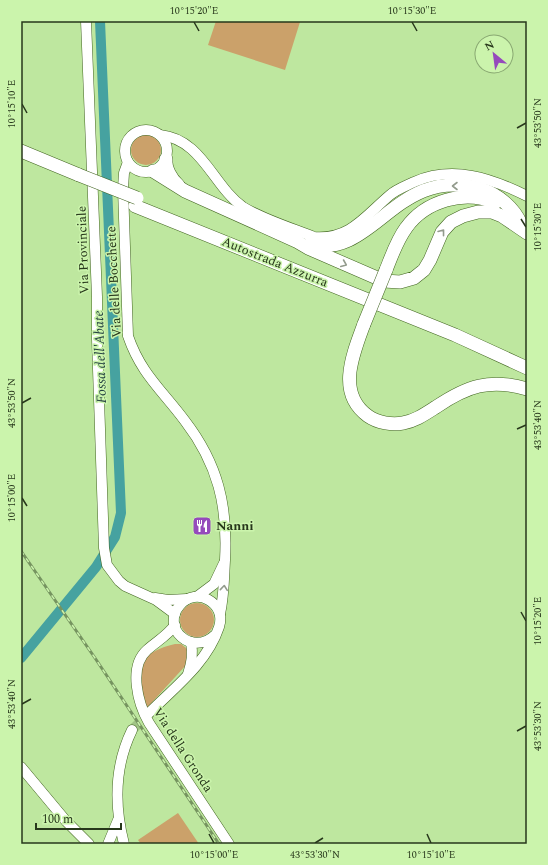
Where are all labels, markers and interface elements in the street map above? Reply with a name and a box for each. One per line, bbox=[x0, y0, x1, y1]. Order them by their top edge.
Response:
text: 10°15'20"E bbox=[170, 3, 218, 19]
text: 10°15'30"E bbox=[388, 3, 436, 19]
north arrow bbox=[474, 34, 514, 74]
text: N bbox=[481, 36, 497, 55]
text: 10°15'10"E bbox=[4, 80, 20, 128]
text: 43°53'50"N bbox=[530, 98, 546, 148]
one-way arrow bbox=[452, 182, 458, 190]
text: 10°15'30"E bbox=[530, 203, 546, 251]
street label: Via Provinciale bbox=[71, 206, 95, 294]
street label: Via delle Bocchette bbox=[101, 226, 127, 338]
one-way arrow bbox=[438, 230, 445, 237]
street label: Autostrada Azzurra bbox=[219, 232, 332, 293]
one-way arrow bbox=[339, 259, 347, 267]
water label: Fossa dell'Abate bbox=[88, 310, 112, 404]
text: 43°53'50"N bbox=[4, 378, 20, 428]
text: 43°53'40"N bbox=[530, 400, 546, 450]
text: 10°15'00"E bbox=[4, 474, 20, 522]
restaurant icon: Nanni bbox=[191, 515, 213, 537]
place label: Nanni bbox=[216, 516, 254, 536]
one-way arrow bbox=[220, 585, 229, 591]
text: 10°15'20"E bbox=[530, 597, 546, 645]
text: 43°53'40"N bbox=[4, 679, 20, 729]
text: 43°53'30"N bbox=[530, 701, 546, 751]
street label: Via della Gronda bbox=[148, 704, 218, 797]
scale bar bbox=[36, 805, 121, 831]
text: 100 m bbox=[42, 810, 73, 829]
text: 10°15'00"E bbox=[190, 847, 238, 863]
text: 43°53'30"N bbox=[290, 847, 340, 863]
text: 10°15'10"E bbox=[407, 847, 455, 863]

